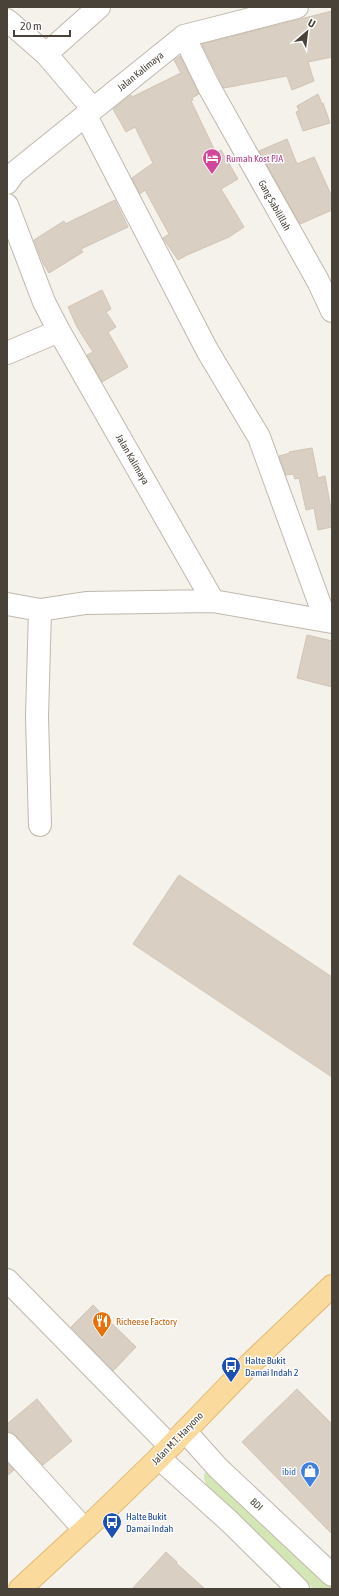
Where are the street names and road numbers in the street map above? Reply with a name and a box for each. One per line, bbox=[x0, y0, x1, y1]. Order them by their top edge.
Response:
street label: Jalan Kalimaya bbox=[115, 49, 166, 93]
street label: Gang Sabilillah bbox=[256, 178, 293, 233]
street label: Jalan Kalimaya bbox=[114, 432, 152, 487]
street label: Jalan M.T. Haryono bbox=[150, 1410, 205, 1467]
street label: BDI bbox=[248, 1496, 265, 1513]

